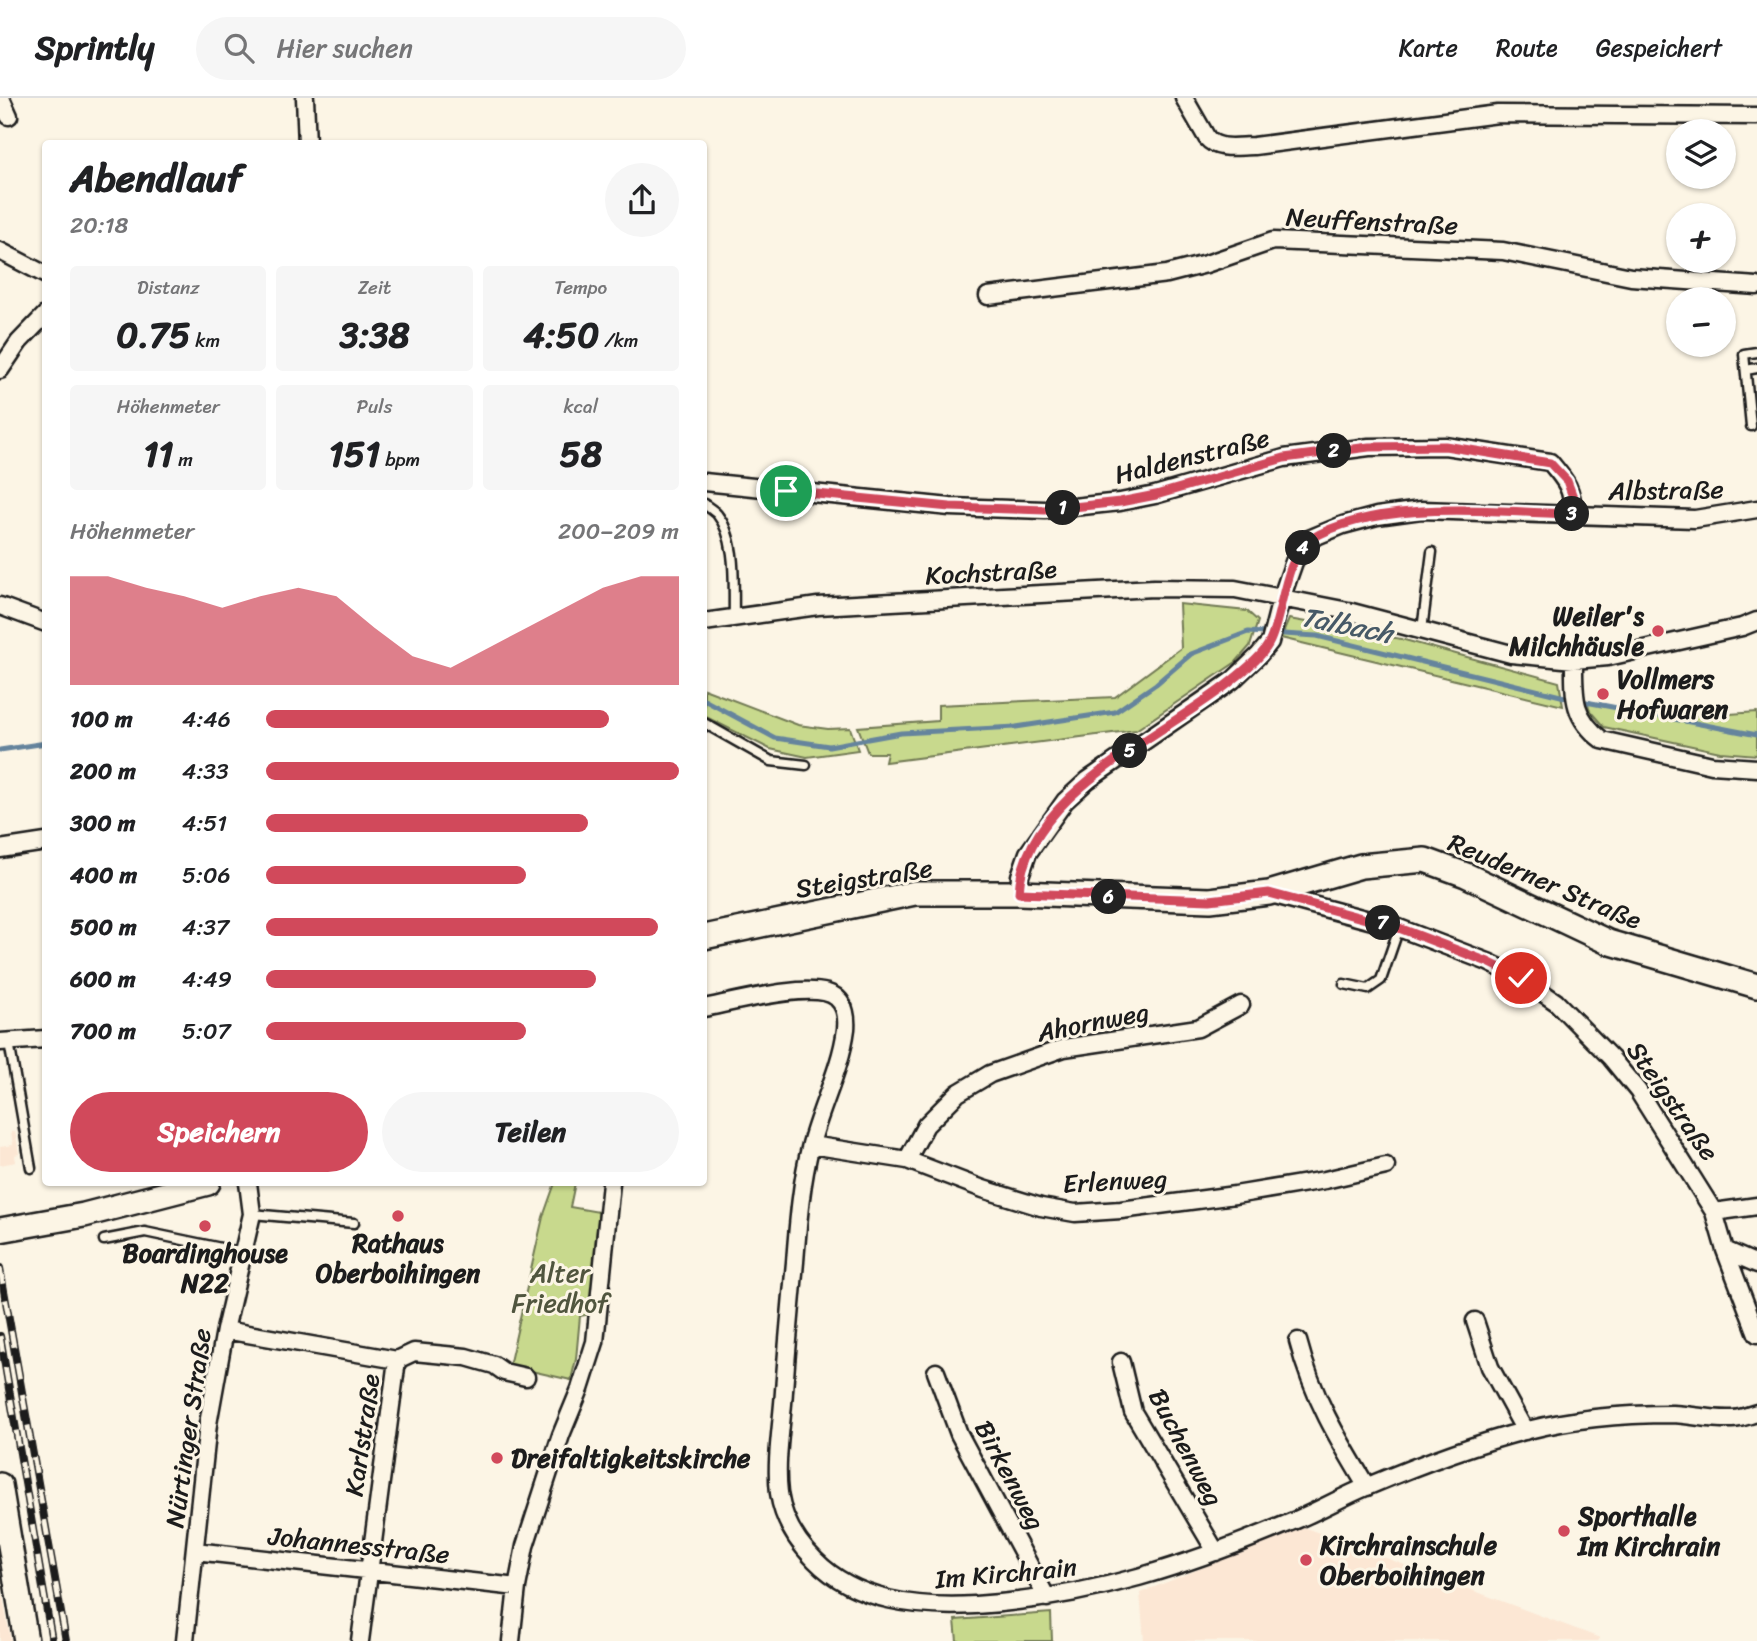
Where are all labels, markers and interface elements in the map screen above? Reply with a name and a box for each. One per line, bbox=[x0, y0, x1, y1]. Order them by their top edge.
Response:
search box bbox=[196, 17, 686, 80]
text: Sprintly bbox=[35, 19, 154, 77]
text: Hier suchen bbox=[276, 25, 413, 71]
text: Karte bbox=[1399, 27, 1458, 69]
text: Route bbox=[1496, 27, 1558, 69]
text: Gespeichert bbox=[1596, 27, 1722, 69]
icon: search bbox=[220, 29, 258, 67]
map controls bbox=[1666, 119, 1736, 357]
button: layers bbox=[1666, 119, 1736, 189]
text: Abendlauf bbox=[70, 145, 243, 212]
button: share bbox=[605, 163, 679, 237]
street label: Neuffenstraße bbox=[1285, 194, 1459, 248]
button: + bbox=[1666, 203, 1736, 273]
text: 20:18 bbox=[70, 205, 129, 246]
text: Distanz bbox=[137, 271, 199, 304]
text: Zeit bbox=[358, 271, 391, 304]
text: Tempo bbox=[554, 271, 607, 304]
button: − bbox=[1666, 287, 1736, 357]
text: 0.75 bbox=[116, 304, 190, 366]
text: 3:38 bbox=[339, 304, 410, 366]
text: 4:50 bbox=[523, 304, 599, 366]
text: km bbox=[190, 324, 220, 357]
text: /km bbox=[599, 324, 638, 357]
text: Höhenmeter bbox=[117, 390, 220, 423]
text: Puls bbox=[357, 390, 392, 423]
text: kcal bbox=[564, 390, 598, 423]
street label: Haldenstraße bbox=[1110, 415, 1274, 497]
text: 11 bbox=[143, 423, 173, 485]
text: 151 bbox=[329, 423, 380, 485]
text: 58 bbox=[560, 423, 602, 485]
pin: 2 bbox=[1316, 434, 1352, 468]
text: 2 bbox=[1328, 434, 1339, 467]
text: m bbox=[173, 443, 193, 476]
text: bpm bbox=[380, 443, 420, 476]
pin bbox=[756, 461, 816, 521]
street label: Albstraße bbox=[1607, 466, 1724, 514]
icon: arrive bbox=[767, 472, 805, 510]
pin: 1 bbox=[1046, 490, 1080, 526]
text: 1 bbox=[1058, 491, 1067, 524]
pin: 3 bbox=[1554, 496, 1590, 532]
text: 3 bbox=[1566, 497, 1577, 530]
text: Höhenmeter bbox=[70, 511, 194, 552]
text: 200–209 m bbox=[558, 511, 679, 552]
pin: 4 bbox=[1286, 531, 1320, 566]
text: 4 bbox=[1297, 531, 1308, 564]
street label: Kochstraße bbox=[924, 546, 1058, 598]
water label: Talbach bbox=[1297, 592, 1399, 658]
place label: Weiler's Milchhäusle bbox=[1508, 593, 1645, 669]
marker: Weiler's Milchhäusle bbox=[1650, 623, 1666, 639]
place label: Vollmers Hofwaren bbox=[1617, 656, 1728, 732]
marker: Vollmers Hofwaren bbox=[1595, 686, 1611, 702]
text: 100 m bbox=[70, 699, 133, 740]
text: 4:46 bbox=[182, 699, 231, 740]
pin: 5 bbox=[1112, 734, 1148, 768]
text: 5 bbox=[1124, 734, 1135, 767]
text: 200 m bbox=[70, 751, 136, 792]
text: 4:33 bbox=[182, 751, 229, 792]
text: 300 m bbox=[70, 803, 135, 844]
text: 4:51 bbox=[182, 803, 227, 844]
street label: Reuderner Straße bbox=[1441, 819, 1650, 943]
street label: Steigstraße bbox=[792, 844, 936, 912]
text: 400 m bbox=[70, 855, 137, 896]
text: 5:06 bbox=[182, 855, 231, 896]
pin: 6 bbox=[1092, 880, 1126, 914]
text: 6 bbox=[1103, 880, 1114, 913]
pin: 7 bbox=[1366, 906, 1400, 940]
text: 7 bbox=[1377, 906, 1388, 939]
text: 500 m bbox=[70, 907, 137, 948]
text: 4:37 bbox=[182, 907, 229, 948]
pin bbox=[1491, 948, 1551, 1008]
text: 600 m bbox=[70, 959, 136, 1000]
text: 4:49 bbox=[182, 959, 232, 1000]
icon: check bbox=[1502, 959, 1540, 997]
street label: Ahornweg bbox=[1032, 989, 1153, 1056]
text: 700 m bbox=[70, 1011, 136, 1052]
text: 5:07 bbox=[182, 1011, 231, 1052]
street label: Steigstraße bbox=[1614, 1031, 1732, 1171]
button: Speichern bbox=[70, 1092, 368, 1172]
button: Teilen bbox=[382, 1092, 679, 1172]
street label: Erlenweg bbox=[1062, 1155, 1168, 1207]
marker: Rathaus Oberboihingen bbox=[390, 1208, 406, 1224]
marker: Boardinghouse N22 bbox=[197, 1218, 213, 1234]
place label: Rathaus Oberboihingen bbox=[316, 1220, 480, 1296]
place label: Boardinghouse N22 bbox=[122, 1230, 288, 1306]
park label: Alter Friedhof bbox=[511, 1250, 612, 1326]
street label: Nürtinger Straße bbox=[151, 1325, 225, 1531]
street label: Karlstraße bbox=[331, 1370, 393, 1499]
street label: Buchenweg bbox=[1136, 1380, 1236, 1514]
street label: Birkenweg bbox=[962, 1412, 1058, 1538]
place label: Dreifaltigkeitskirche bbox=[511, 1435, 751, 1481]
marker: Dreifaltigkeitskirche bbox=[489, 1450, 505, 1466]
place label: Sporthalle Im Kirchrain bbox=[1576, 1493, 1721, 1569]
street label: Johannesstraße bbox=[265, 1513, 452, 1577]
place label: Kirchrainschule Oberboihingen bbox=[1319, 1522, 1498, 1598]
marker: Sporthalle Im Kirchrain bbox=[1556, 1523, 1572, 1539]
street label: Im Kirchrain bbox=[932, 1544, 1079, 1602]
marker: Kirchrainschule Oberboihingen bbox=[1298, 1552, 1314, 1568]

